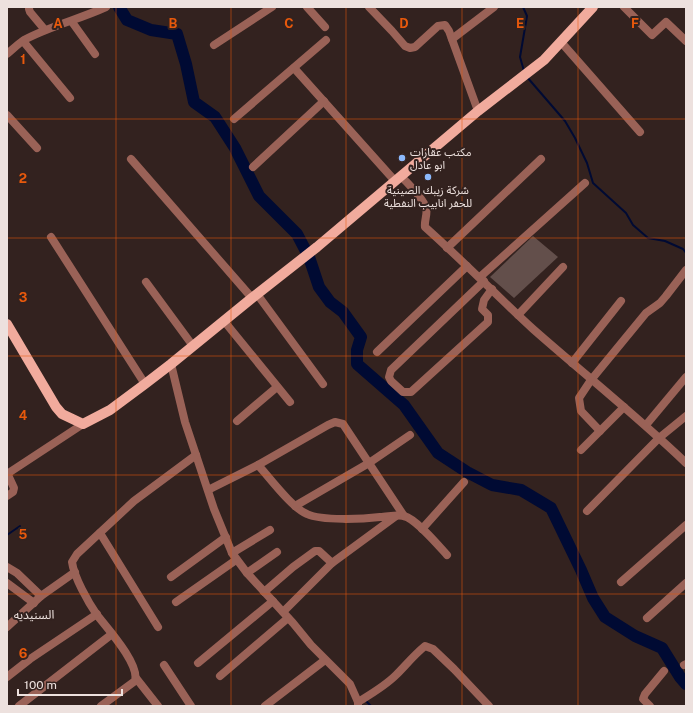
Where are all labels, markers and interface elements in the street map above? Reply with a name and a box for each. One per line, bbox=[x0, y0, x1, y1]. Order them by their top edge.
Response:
text: A bbox=[53, 16, 63, 31]
text: B bbox=[169, 16, 178, 31]
text: C bbox=[284, 16, 294, 31]
text: D bbox=[399, 16, 409, 31]
text: E bbox=[516, 16, 524, 31]
text: F bbox=[631, 16, 639, 31]
text: 1 bbox=[20, 52, 26, 67]
place label: مكتب عقارات ابو عادل bbox=[410, 146, 472, 172]
marker: مكتب عقارات ابو عادل bbox=[397, 153, 407, 163]
text: 2 bbox=[19, 171, 27, 186]
marker: شركة زيبك الصينية للحفر انابيب النفطية bbox=[423, 172, 433, 182]
place label: شركة زيبك الصينية للحفر انابيب النفطية bbox=[384, 184, 472, 210]
text: 3 bbox=[19, 290, 28, 305]
text: 4 bbox=[19, 408, 28, 423]
text: 5 bbox=[19, 527, 28, 542]
district label: السنيديه bbox=[14, 608, 54, 622]
text: 6 bbox=[19, 646, 28, 661]
scale bar bbox=[18, 671, 122, 697]
text: 100 m bbox=[24, 678, 57, 692]

